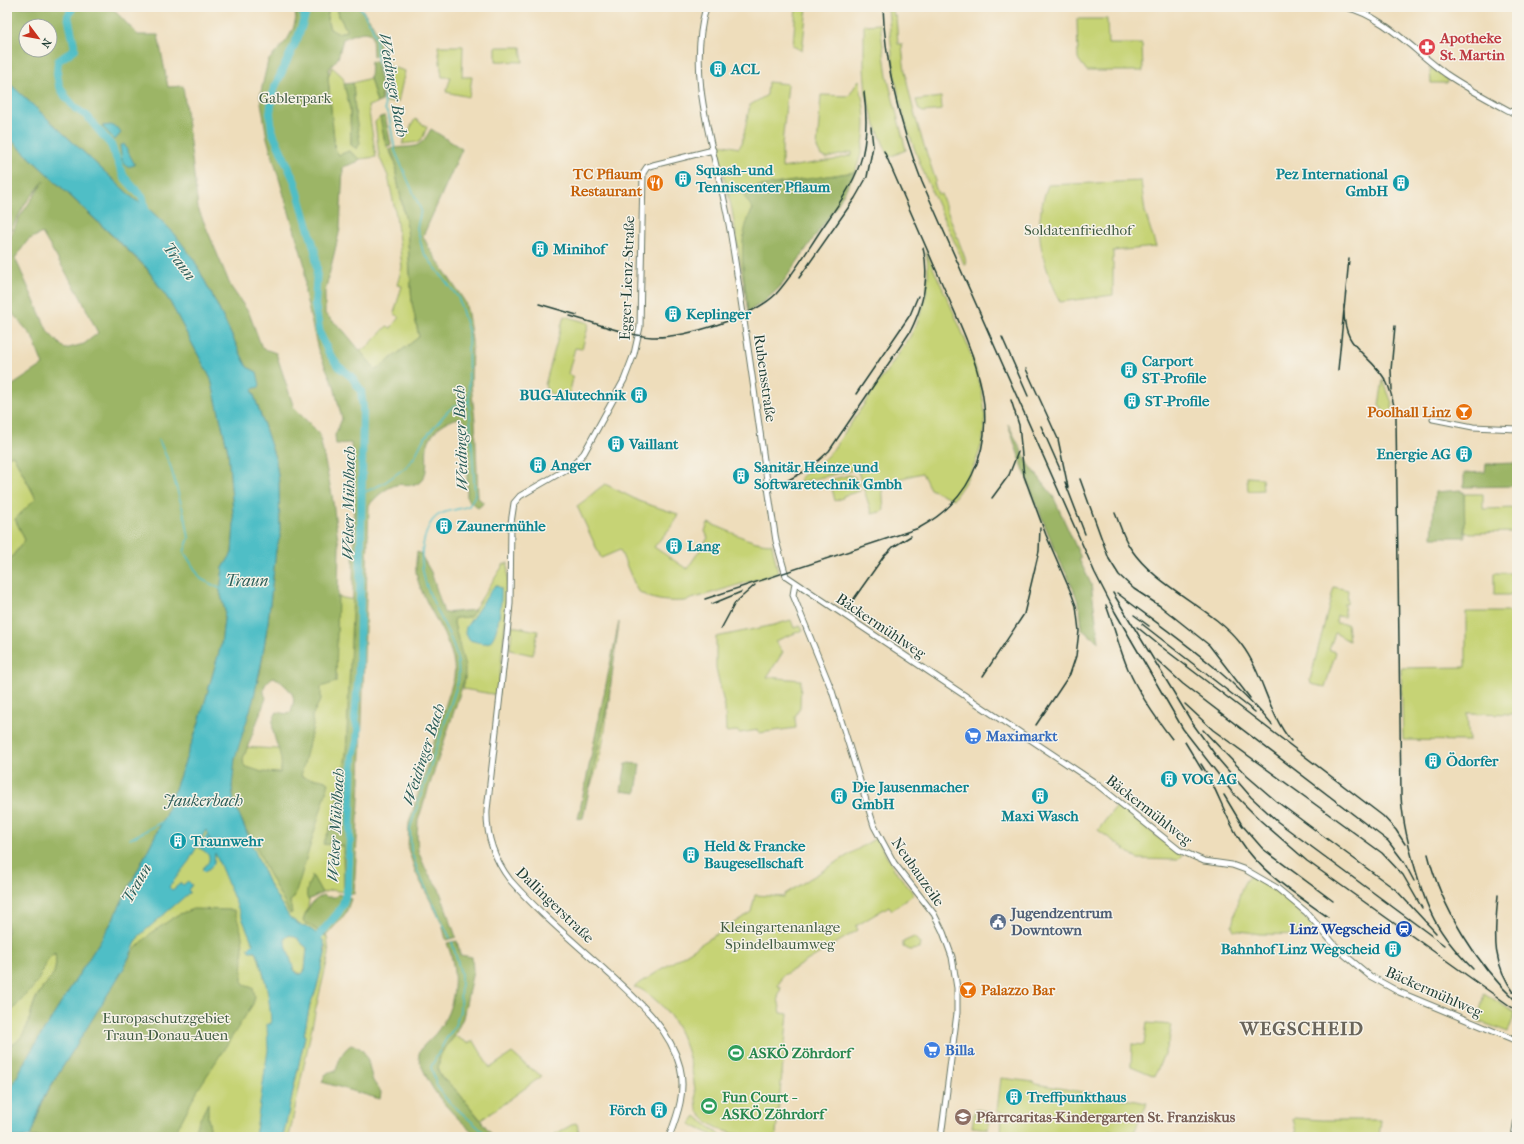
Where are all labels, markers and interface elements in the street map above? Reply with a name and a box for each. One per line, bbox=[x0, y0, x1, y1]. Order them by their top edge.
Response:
north arrow bbox=[18, 18, 58, 58]
place label: Apotheke St. Martin bbox=[1439, 29, 1505, 64]
water label: Weidinger Bach bbox=[375, 32, 412, 139]
text: N bbox=[38, 36, 54, 51]
pharmacy icon: Apotheke St. Martin bbox=[1417, 37, 1437, 57]
building icon: ACL bbox=[708, 59, 728, 79]
place label: ACL bbox=[730, 60, 760, 78]
park label: Gablerpark bbox=[259, 89, 332, 107]
place label: Squash- und Tenniscenter Pflaum bbox=[695, 161, 831, 196]
place label: TC Pflaum Restaurant bbox=[570, 165, 643, 200]
place label: Pez International GmbH bbox=[1276, 165, 1389, 200]
building icon: Squash- und Tenniscenter Pflaum bbox=[673, 169, 693, 189]
restaurant icon: TC Pflaum Restaurant bbox=[645, 173, 665, 193]
building icon: Pez International GmbH bbox=[1391, 173, 1411, 193]
street label: Egger-Lienz-Straße bbox=[616, 215, 638, 341]
park label: Soldatenfriedhof bbox=[1024, 221, 1135, 239]
water label: Traun bbox=[159, 238, 200, 284]
building icon: Minihof bbox=[530, 239, 550, 259]
place label: Minihof bbox=[552, 240, 609, 258]
building icon: Keplinger bbox=[663, 304, 683, 324]
place label: Keplinger bbox=[686, 305, 752, 323]
street label: Rubensstraße bbox=[750, 333, 780, 424]
place label: Carport ST-Profile bbox=[1142, 352, 1207, 387]
building icon: Carport ST-Profile bbox=[1119, 360, 1139, 380]
water label: Weidinger Bach bbox=[449, 385, 472, 491]
building icon: BUG-Alutechnik bbox=[629, 385, 649, 405]
place label: BUG-Alutechnik bbox=[519, 386, 627, 404]
building icon: ST-Profile bbox=[1122, 391, 1142, 411]
place label: ST-Profile bbox=[1145, 392, 1210, 410]
bar icon: Poolhall Linz bbox=[1454, 402, 1474, 422]
place label: Poolhall Linz bbox=[1367, 403, 1451, 421]
building icon: Vaillant bbox=[606, 434, 626, 454]
place label: Vaillant bbox=[628, 435, 679, 453]
building icon: Energie AG bbox=[1454, 444, 1474, 464]
place label: Energie AG bbox=[1376, 445, 1451, 463]
water label: Welser Mühlbach bbox=[338, 446, 359, 560]
building icon: Anger bbox=[528, 455, 548, 475]
place label: Anger bbox=[550, 456, 592, 474]
place label: Sanitär Heinze und Softwaretechnik Gmbh bbox=[754, 458, 903, 493]
building icon: Sanitär Heinze und Softwaretechnik Gmbh bbox=[731, 466, 751, 486]
building icon: Zaunermühle bbox=[434, 516, 454, 536]
place label: Zaunermühle bbox=[457, 517, 546, 535]
building icon: Lang bbox=[664, 536, 684, 556]
place label: Lang bbox=[687, 537, 721, 555]
water label: Traun bbox=[226, 571, 268, 590]
street label: Bäckermühlweg bbox=[833, 589, 930, 663]
water label: Weidinger Bach bbox=[398, 701, 449, 807]
supermarket icon: Maximarkt bbox=[963, 726, 983, 746]
place label: Maximarkt bbox=[985, 727, 1058, 745]
building icon: Ödorfer bbox=[1423, 751, 1443, 771]
place label: Ödorfer bbox=[1446, 752, 1499, 770]
water label: Welser Mühlbach bbox=[323, 768, 348, 882]
building icon: VOG AG bbox=[1159, 769, 1179, 789]
place label: VOG AG bbox=[1181, 770, 1238, 788]
street label: Bäckermühlweg bbox=[1102, 771, 1196, 850]
place label: Die Jausenmacher GmbH bbox=[852, 778, 969, 813]
building icon: Die Jausenmacher GmbH bbox=[829, 786, 849, 806]
building icon: Maxi Wasch bbox=[1030, 786, 1050, 806]
water label: Jaukerbach bbox=[163, 791, 243, 810]
place label: Maxi Wasch bbox=[1000, 807, 1079, 825]
building icon: Traunwehr bbox=[168, 831, 188, 851]
place label: Traunwehr bbox=[190, 832, 264, 850]
street label: Neubauzeile bbox=[888, 834, 949, 910]
place label: Held & Francke Baugesellschaft bbox=[704, 837, 806, 872]
building icon: Held & Francke Baugesellschaft bbox=[681, 845, 701, 865]
water label: Traun bbox=[118, 860, 155, 907]
street label: Dallingerstraße bbox=[512, 863, 598, 947]
place label: Jugendzentrum Downtown bbox=[1009, 904, 1113, 939]
public building icon: Jugendzentrum Downtown bbox=[988, 912, 1008, 932]
park label: Kleingartenanlage Spindelbaumweg bbox=[720, 918, 841, 953]
station icon: Linz Wegscheid bbox=[1394, 919, 1414, 939]
place label: Linz Wegscheid bbox=[1289, 920, 1392, 938]
building icon: Bahnhof Linz Wegscheid bbox=[1383, 939, 1403, 959]
place label: Bahnhof Linz Wegscheid bbox=[1221, 940, 1381, 958]
street label: Bäckermühlweg bbox=[1383, 963, 1486, 1022]
bar icon: Palazzo Bar bbox=[958, 980, 978, 1000]
place label: Palazzo Bar bbox=[981, 981, 1056, 999]
park label: Europaschutzgebiet Traun-Donau-Auen bbox=[102, 1009, 230, 1044]
district label: WEGSCHEID bbox=[1239, 1018, 1364, 1040]
supermarket icon: Billa bbox=[922, 1040, 942, 1060]
place label: Billa bbox=[945, 1041, 975, 1059]
sports icon: ASKÖ Zöhrdorf bbox=[726, 1043, 746, 1063]
place label: ASKÖ Zöhrdorf bbox=[748, 1044, 855, 1062]
building icon: Treffpunkthaus bbox=[1004, 1087, 1024, 1107]
place label: Fun Court - ASKÖ Zöhrdorf bbox=[721, 1088, 828, 1123]
place label: Treffpunkthaus bbox=[1026, 1088, 1127, 1106]
sports icon: Fun Court - ASKÖ Zöhrdorf bbox=[699, 1096, 719, 1116]
building icon: Förch bbox=[649, 1100, 669, 1120]
place label: Förch bbox=[608, 1101, 647, 1119]
school or university icon: Pfarrcaritas-Kindergarten St. Franziskus bbox=[953, 1107, 973, 1127]
place label: Pfarrcaritas-Kindergarten St. Franziskus bbox=[976, 1108, 1236, 1126]

